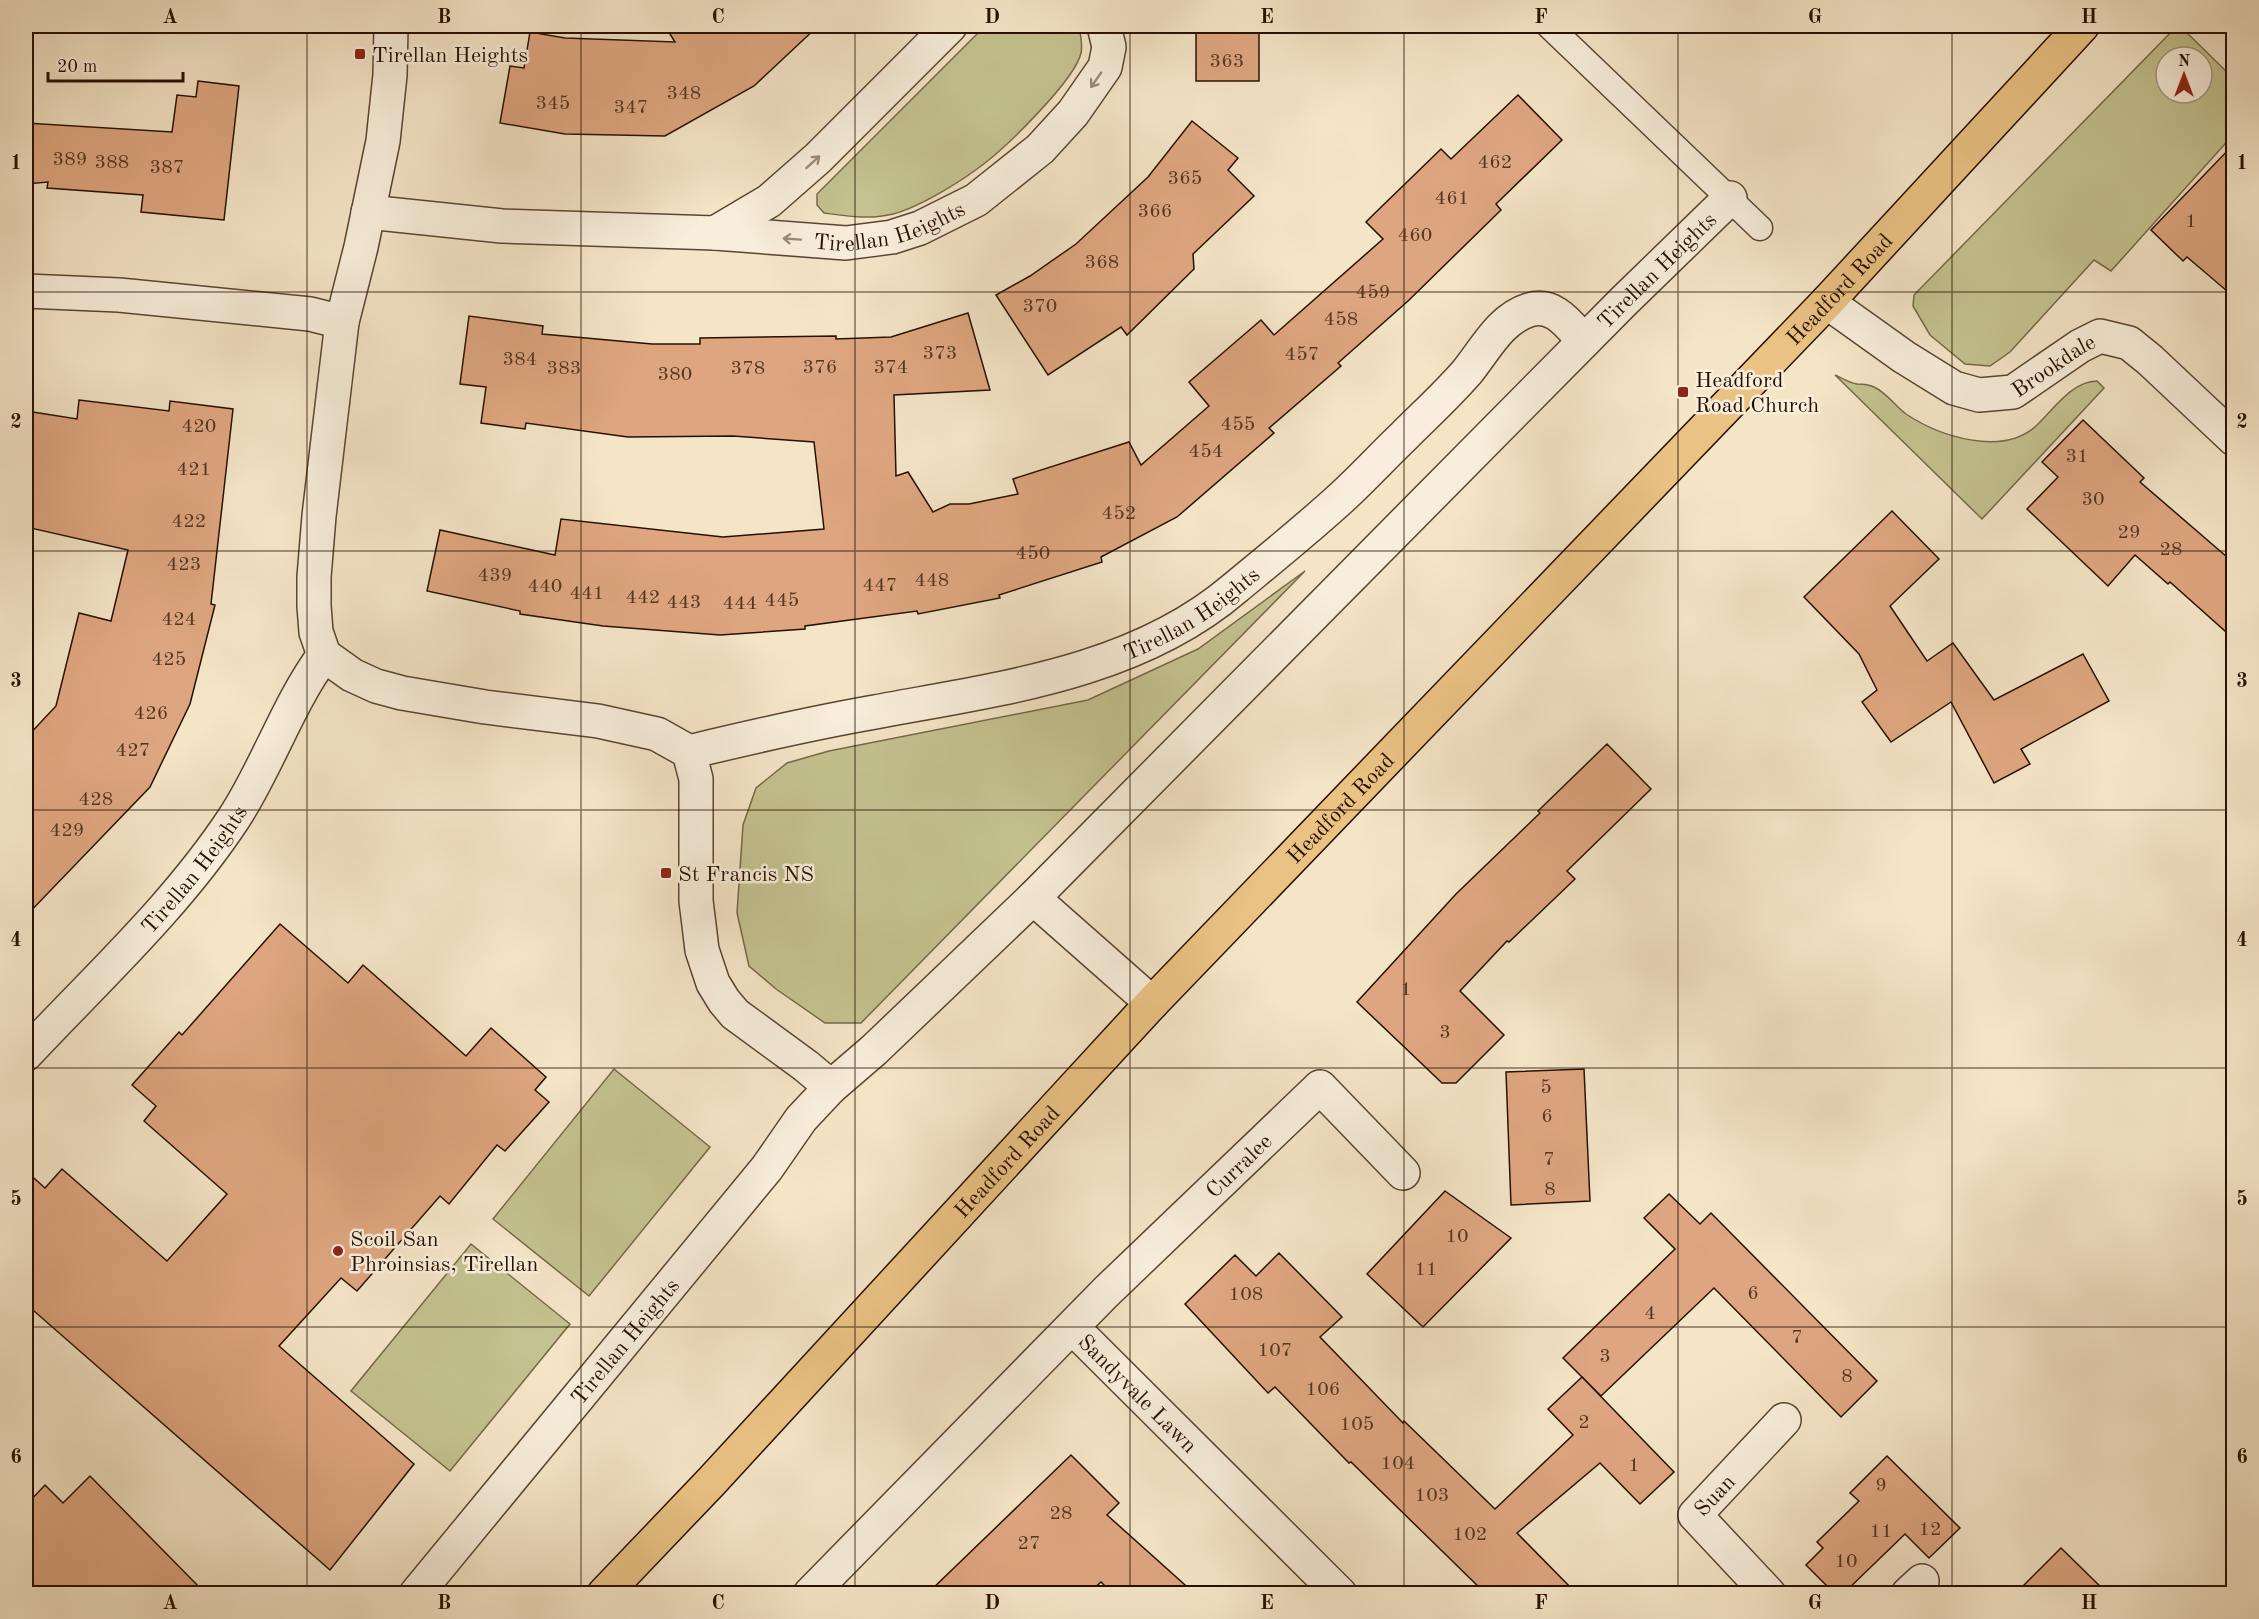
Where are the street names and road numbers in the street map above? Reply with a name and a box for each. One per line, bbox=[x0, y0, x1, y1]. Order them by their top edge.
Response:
street label: Tirellan Heights bbox=[813, 198, 969, 256]
street label: Tirellan Heights bbox=[1594, 209, 1721, 334]
street label: Headford Road bbox=[1783, 230, 1897, 350]
street label: Brookdale bbox=[2008, 331, 2099, 402]
street label: Tirellan Heights bbox=[1121, 564, 1264, 665]
street label: Headford Road bbox=[1284, 750, 1399, 869]
street label: Tirellan Heights bbox=[138, 802, 252, 939]
street label: Headford Road bbox=[951, 1102, 1065, 1223]
street label: Curralee bbox=[1203, 1131, 1277, 1203]
street label: Tirellan Heights bbox=[568, 1275, 684, 1409]
street label: Sandyvale Lawn bbox=[1073, 1331, 1200, 1458]
street label: Suan bbox=[1691, 1471, 1740, 1521]

